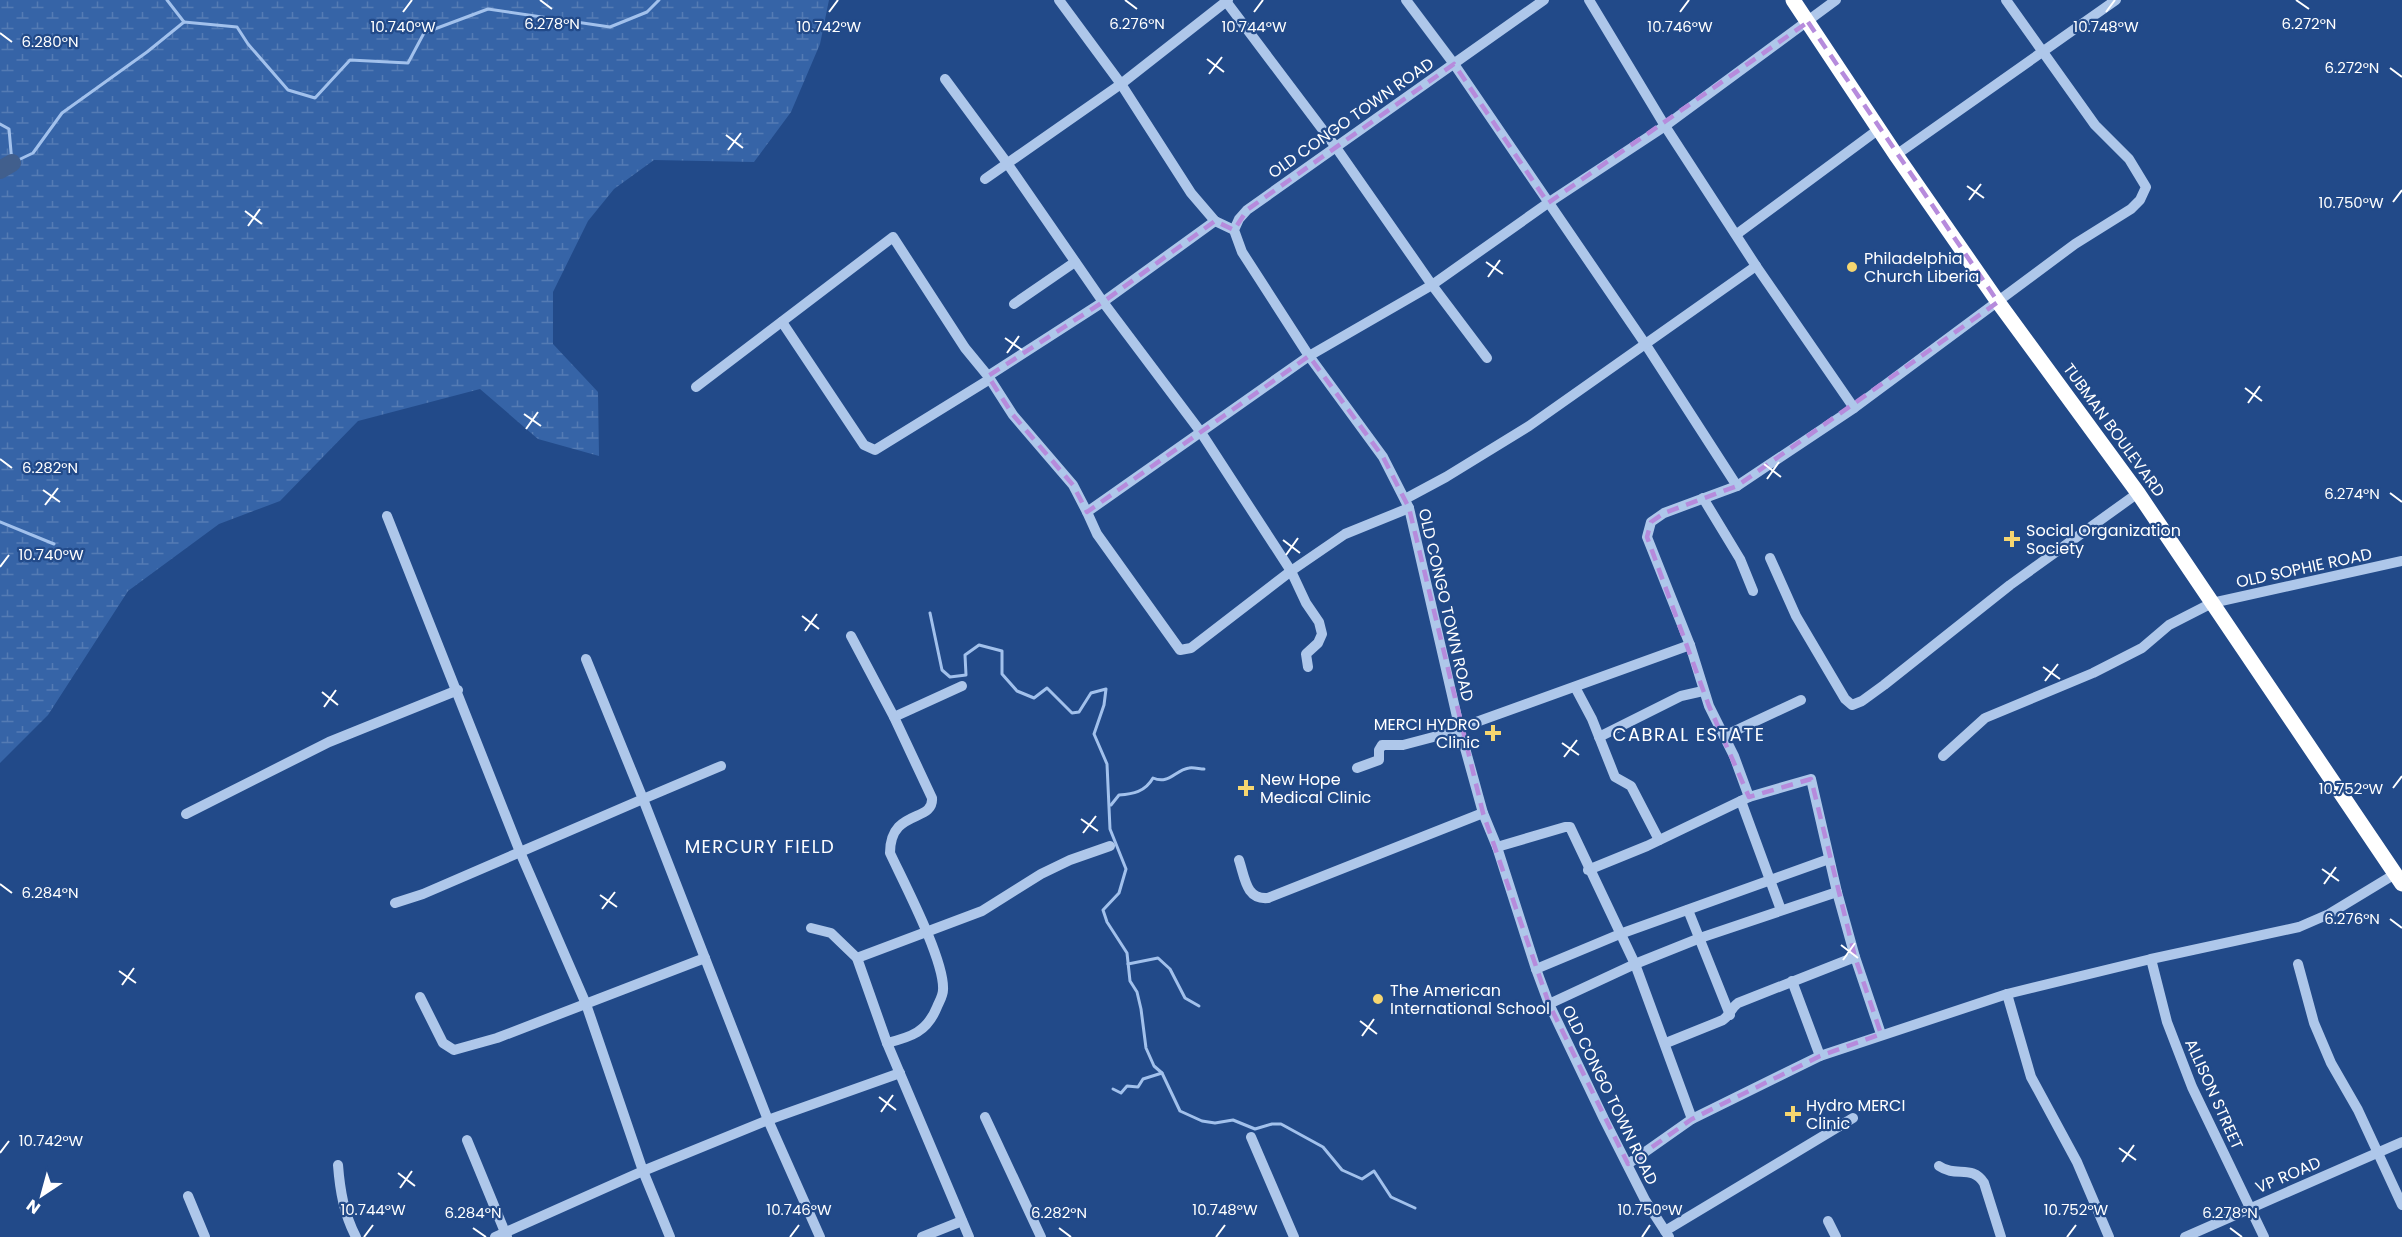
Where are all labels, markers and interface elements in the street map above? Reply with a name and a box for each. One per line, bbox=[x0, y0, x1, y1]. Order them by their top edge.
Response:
text: 6.278°N bbox=[524, 13, 580, 34]
text: 6.276°N bbox=[1109, 13, 1165, 34]
text: 6.272°N bbox=[2282, 13, 2336, 34]
text: 10.740°W bbox=[370, 16, 436, 37]
text: 10.742°W bbox=[797, 16, 862, 37]
text: 10.744°W bbox=[1221, 16, 1287, 37]
text: 10.746°W bbox=[1647, 16, 1713, 37]
text: 10.748°W bbox=[2073, 16, 2139, 37]
text: 6.280°N bbox=[22, 31, 78, 52]
street label: OLD CONGO TOWN ROAD bbox=[1264, 52, 1438, 184]
text: 6.272°N bbox=[2325, 57, 2379, 78]
text: 10.750°W bbox=[2318, 192, 2384, 213]
place label: Philadelphia Church Liberia bbox=[1864, 247, 1979, 288]
marker: Philadelphia Church Liberia bbox=[1845, 260, 1859, 274]
street label: TUBMAN BOULEVARD bbox=[2058, 358, 2170, 502]
text: 6.282°N bbox=[22, 457, 78, 478]
text: 6.274°N bbox=[2324, 483, 2380, 504]
street label: OLD CONGO TOWN ROAD bbox=[1413, 506, 1479, 704]
place label: Social Organization Society bbox=[2026, 519, 2181, 560]
marker: Social Organization Society bbox=[2003, 530, 2021, 548]
street label: OLD SOPHIE ROAD bbox=[2234, 542, 2374, 594]
text: 10.740°W bbox=[18, 544, 84, 565]
place label: MERCI HYDRO Clinic bbox=[1374, 713, 1480, 754]
district label: CABRAL ESTATE bbox=[1613, 722, 1765, 747]
marker: MERCI HYDRO Clinic bbox=[1484, 724, 1502, 742]
place label: New Hope Medical Clinic bbox=[1260, 768, 1372, 809]
text: 10.752°W bbox=[2319, 778, 2384, 799]
marker: New Hope Medical Clinic bbox=[1237, 779, 1255, 797]
district label: MERCURY FIELD bbox=[685, 834, 835, 859]
text: 6.284°N bbox=[22, 882, 78, 903]
text: 6.276°N bbox=[2324, 908, 2380, 929]
place label: The American International School bbox=[1390, 979, 1550, 1020]
marker: The American International School bbox=[1371, 992, 1385, 1006]
street label: OLD CONGO TOWN ROAD bbox=[1556, 1001, 1664, 1189]
street label: ALLISON STREET bbox=[2179, 1035, 2249, 1153]
place label: Hydro MERCI Clinic bbox=[1806, 1094, 1905, 1135]
marker: Hydro MERCI Clinic bbox=[1784, 1105, 1802, 1123]
text: 10.742°W bbox=[19, 1130, 84, 1151]
street label: VP ROAD bbox=[2252, 1151, 2324, 1199]
north arrow bbox=[12, 1165, 72, 1225]
text: N bbox=[22, 1194, 45, 1220]
text: 10.744°W bbox=[340, 1199, 406, 1220]
text: 10.746°W bbox=[766, 1199, 832, 1220]
text: 10.748°W bbox=[1192, 1199, 1258, 1220]
text: 10.750°W bbox=[1617, 1199, 1683, 1220]
text: 10.752°W bbox=[2044, 1199, 2109, 1220]
text: 6.284°N bbox=[445, 1202, 501, 1223]
text: 6.282°N bbox=[1031, 1202, 1087, 1223]
text: 6.278°N bbox=[2202, 1202, 2258, 1223]

